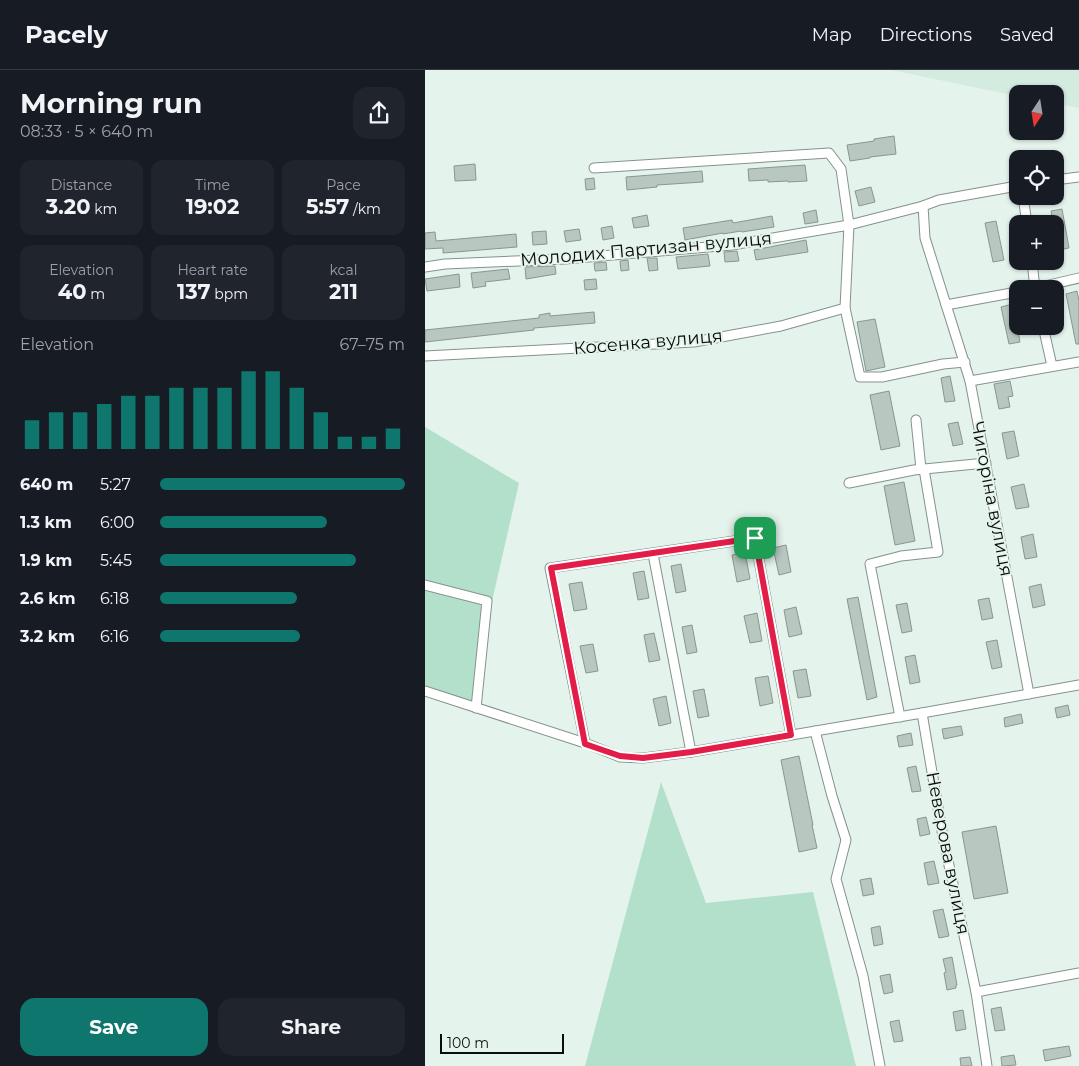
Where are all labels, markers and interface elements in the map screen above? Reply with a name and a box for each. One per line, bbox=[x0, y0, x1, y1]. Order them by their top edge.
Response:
text: Pacely bbox=[25, 20, 108, 49]
text: Map bbox=[812, 24, 852, 46]
text: Directions bbox=[880, 24, 972, 46]
text: Saved bbox=[1000, 24, 1054, 46]
north arrow bbox=[1009, 85, 1064, 140]
map controls bbox=[1009, 85, 1064, 335]
text: Morning run bbox=[20, 86, 202, 120]
button: share bbox=[353, 87, 405, 139]
text: 08:33 · 5 × 640 m bbox=[20, 122, 153, 141]
button: locate bbox=[1009, 150, 1064, 205]
text: Distance bbox=[51, 176, 112, 194]
text: Time bbox=[195, 176, 230, 194]
text: Pace bbox=[326, 176, 361, 194]
text: 3.20 bbox=[46, 194, 91, 219]
text: 19:02 bbox=[186, 194, 239, 219]
text: 5:57 bbox=[306, 194, 349, 219]
text: km bbox=[91, 200, 117, 218]
text: /km bbox=[349, 200, 381, 218]
button: + bbox=[1009, 215, 1064, 270]
street label: Молодих Партизан вулиця bbox=[519, 227, 773, 271]
text: Elevation bbox=[49, 261, 114, 279]
text: Heart rate bbox=[177, 261, 248, 279]
text: kcal bbox=[330, 261, 357, 279]
text: 40 bbox=[58, 279, 87, 304]
text: 137 bbox=[177, 279, 211, 304]
text: 211 bbox=[329, 279, 358, 304]
button: − bbox=[1009, 280, 1064, 335]
text: m bbox=[87, 285, 105, 303]
text: bpm bbox=[211, 285, 248, 303]
street label: Косенка вулиця bbox=[572, 325, 724, 359]
text: Elevation bbox=[20, 335, 94, 354]
text: 67–75 m bbox=[340, 335, 405, 354]
street label: Чигоріна вулиця bbox=[966, 420, 1018, 578]
text: 640 m bbox=[20, 475, 73, 494]
text: 5:27 bbox=[100, 475, 131, 494]
text: 1.3 km bbox=[20, 513, 72, 532]
text: 6:00 bbox=[100, 513, 134, 532]
pin bbox=[734, 517, 776, 559]
icon: arrive bbox=[741, 524, 769, 552]
text: 1.9 km bbox=[20, 551, 72, 570]
text: 5:45 bbox=[100, 551, 132, 570]
text: 2.6 km bbox=[20, 589, 76, 608]
text: 6:18 bbox=[100, 589, 129, 608]
text: 3.2 km bbox=[20, 627, 75, 646]
text: 6:16 bbox=[100, 627, 129, 646]
street label: Неверова вулиця bbox=[921, 770, 975, 936]
button: Save bbox=[20, 998, 208, 1056]
button: Share bbox=[218, 998, 405, 1056]
scale bar bbox=[440, 1031, 564, 1054]
text: 100 m bbox=[447, 1034, 489, 1052]

